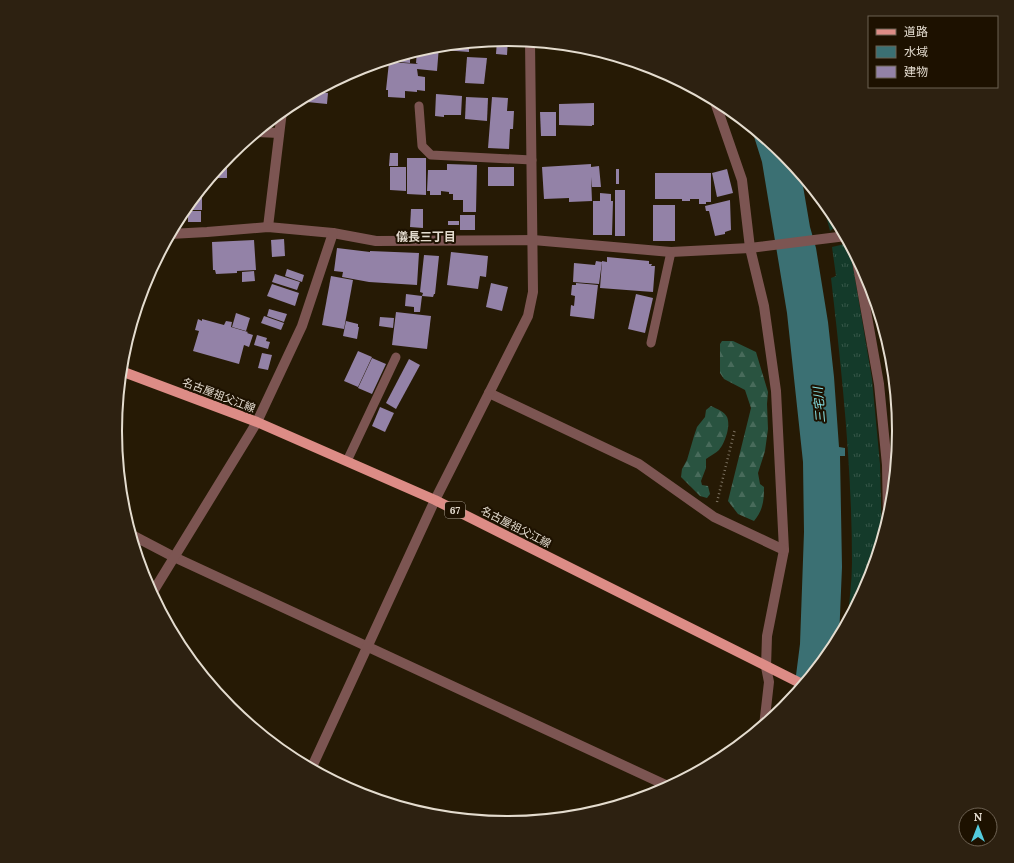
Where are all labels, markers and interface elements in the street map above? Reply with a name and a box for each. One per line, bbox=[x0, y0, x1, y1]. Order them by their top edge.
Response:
legend bbox=[868, 16, 998, 88]
text: 道路 bbox=[904, 24, 928, 39]
text: 水域 bbox=[904, 44, 928, 59]
text: 建物 bbox=[904, 64, 928, 79]
district label: 儀長三丁目 bbox=[396, 229, 456, 244]
street label: 名古屋祖父江線 bbox=[181, 375, 257, 415]
water label: 三宅川 bbox=[810, 384, 828, 424]
road number: 67 bbox=[445, 502, 465, 518]
street label: 名古屋祖父江線 bbox=[479, 503, 553, 551]
north arrow bbox=[958, 807, 998, 847]
text: N bbox=[974, 810, 983, 824]

